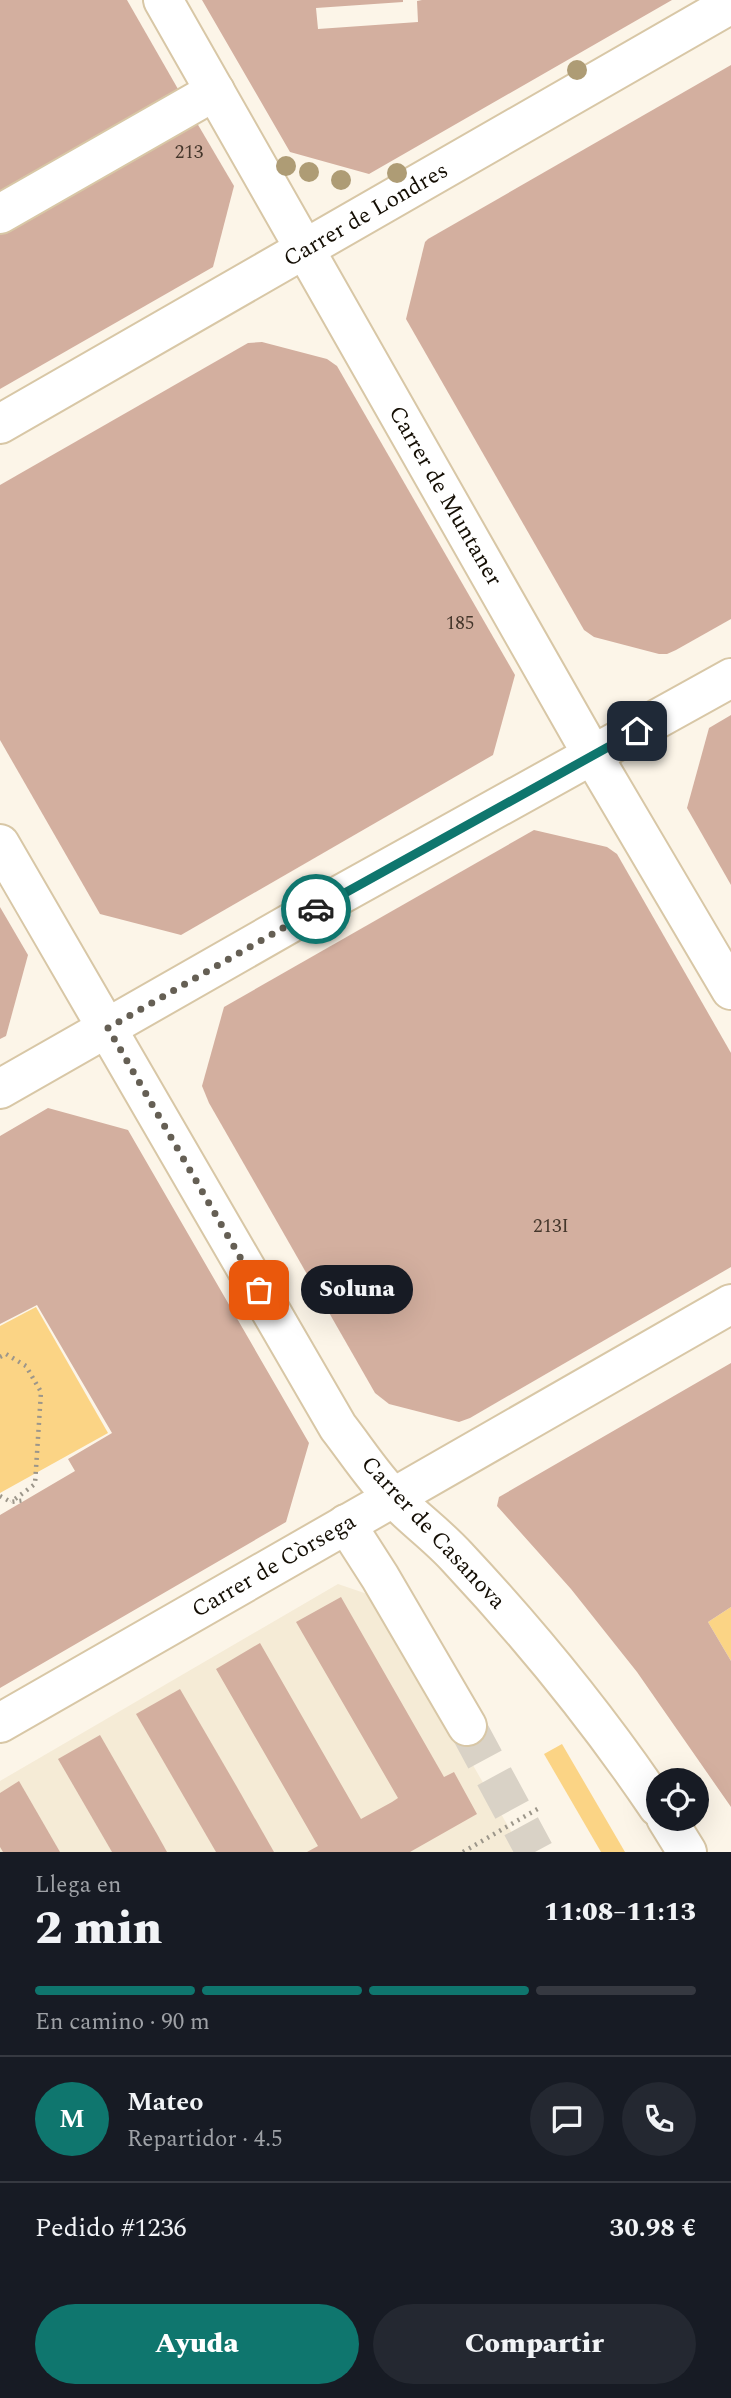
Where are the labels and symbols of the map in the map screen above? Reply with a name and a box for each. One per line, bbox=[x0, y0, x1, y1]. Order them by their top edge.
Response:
house number: 213 bbox=[175, 138, 204, 167]
street label: Carrer de Londres bbox=[277, 154, 455, 276]
street label: Carrer de Muntaner bbox=[379, 399, 511, 593]
house number: 185 bbox=[446, 609, 474, 638]
pin bbox=[607, 701, 667, 761]
courier bbox=[281, 874, 351, 944]
house number: 213I bbox=[533, 1212, 569, 1241]
pin bbox=[229, 1260, 289, 1320]
callout: Soluna bbox=[301, 1266, 413, 1314]
street label: Carrer de Casanova bbox=[352, 1448, 514, 1618]
street label: Carrer de Còrsega bbox=[185, 1505, 363, 1627]

